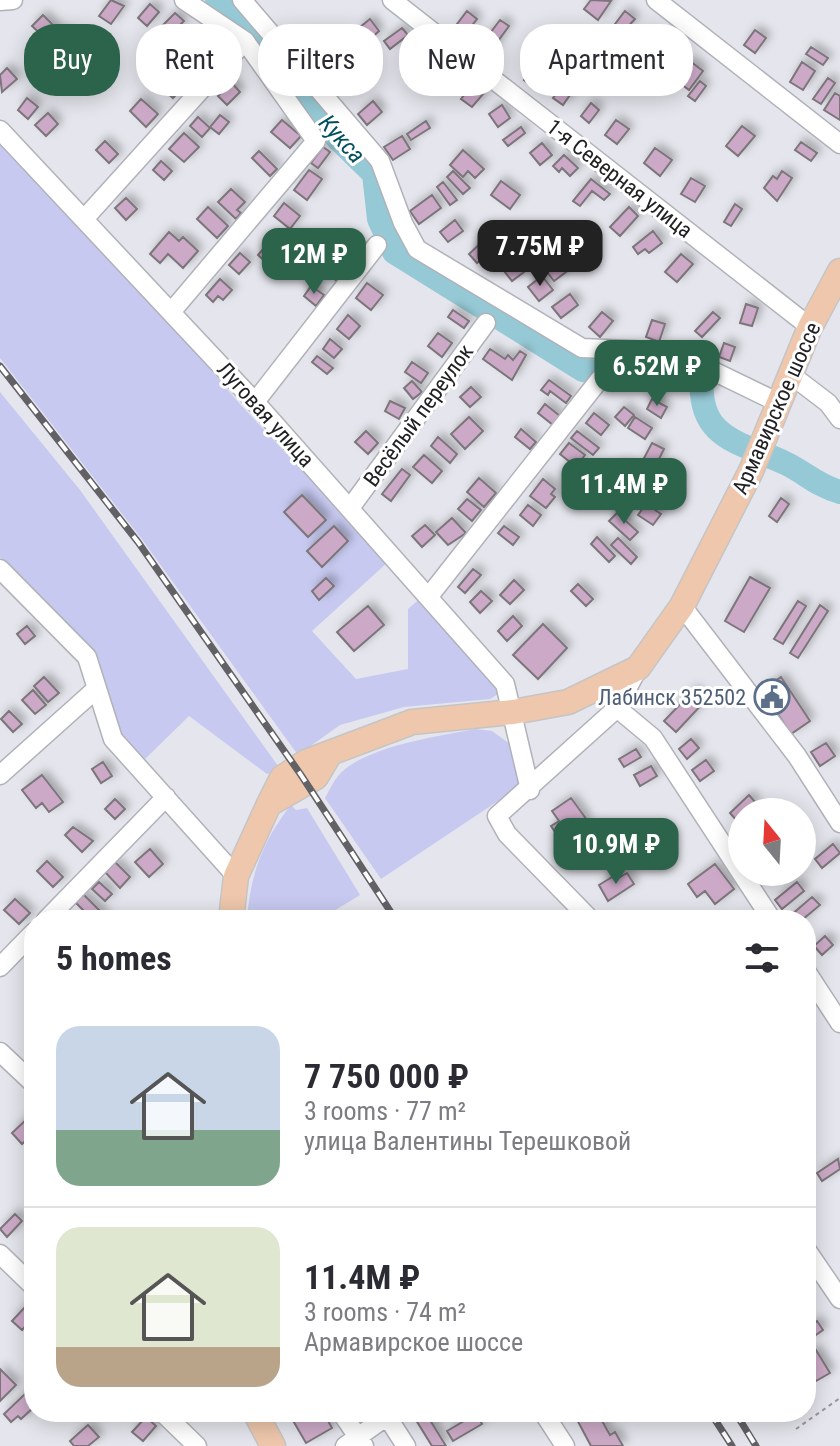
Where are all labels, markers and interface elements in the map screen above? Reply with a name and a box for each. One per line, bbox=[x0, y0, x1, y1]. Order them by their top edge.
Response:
chip: Buy bbox=[24, 24, 120, 96]
chip: Rent bbox=[136, 24, 242, 96]
chip: Filters bbox=[258, 24, 383, 96]
chip: New bbox=[399, 24, 504, 96]
chip: Apartment bbox=[520, 24, 693, 96]
water label: Кукса bbox=[313, 109, 371, 169]
street label: 1-я Северная улица bbox=[542, 114, 697, 243]
pin: 7.75M ₽ bbox=[466, 220, 614, 288]
pin: 12M ₽ bbox=[258, 228, 370, 296]
text: 7.75M ₽ bbox=[496, 231, 584, 261]
text: 12M ₽ bbox=[280, 239, 348, 269]
street label: Армавирское шоссе bbox=[727, 318, 826, 498]
street label: Весёлый переулок bbox=[359, 339, 479, 491]
pin: 6.52M ₽ bbox=[583, 340, 731, 408]
text: 6.52M ₽ bbox=[613, 351, 701, 381]
street label: Луговая улица bbox=[212, 357, 319, 472]
pin: 11.4M ₽ bbox=[550, 458, 698, 526]
text: 11.4M ₽ bbox=[580, 469, 668, 499]
public building icon: Лабинск 352502 bbox=[753, 678, 791, 716]
place label: Лабинск 352502 bbox=[598, 685, 746, 710]
north arrow bbox=[728, 798, 816, 886]
map controls bbox=[728, 798, 816, 886]
pin: 10.9M ₽ bbox=[542, 818, 690, 886]
text: 10.9M ₽ bbox=[572, 829, 660, 859]
icon: filters bbox=[740, 936, 784, 980]
text: 5 homes bbox=[56, 938, 172, 978]
text: 7 750 000 ₽ bbox=[304, 1056, 469, 1096]
icon: home bbox=[120, 1058, 216, 1154]
text: 3 rooms · 77 m² bbox=[304, 1096, 466, 1126]
text: улица Валентины Терешковой bbox=[304, 1126, 631, 1156]
text: 11.4M ₽ bbox=[304, 1257, 420, 1297]
icon: home bbox=[120, 1259, 216, 1355]
text: 3 rooms · 74 m² bbox=[304, 1297, 466, 1327]
text: Армавирское шоссе bbox=[304, 1327, 523, 1357]

